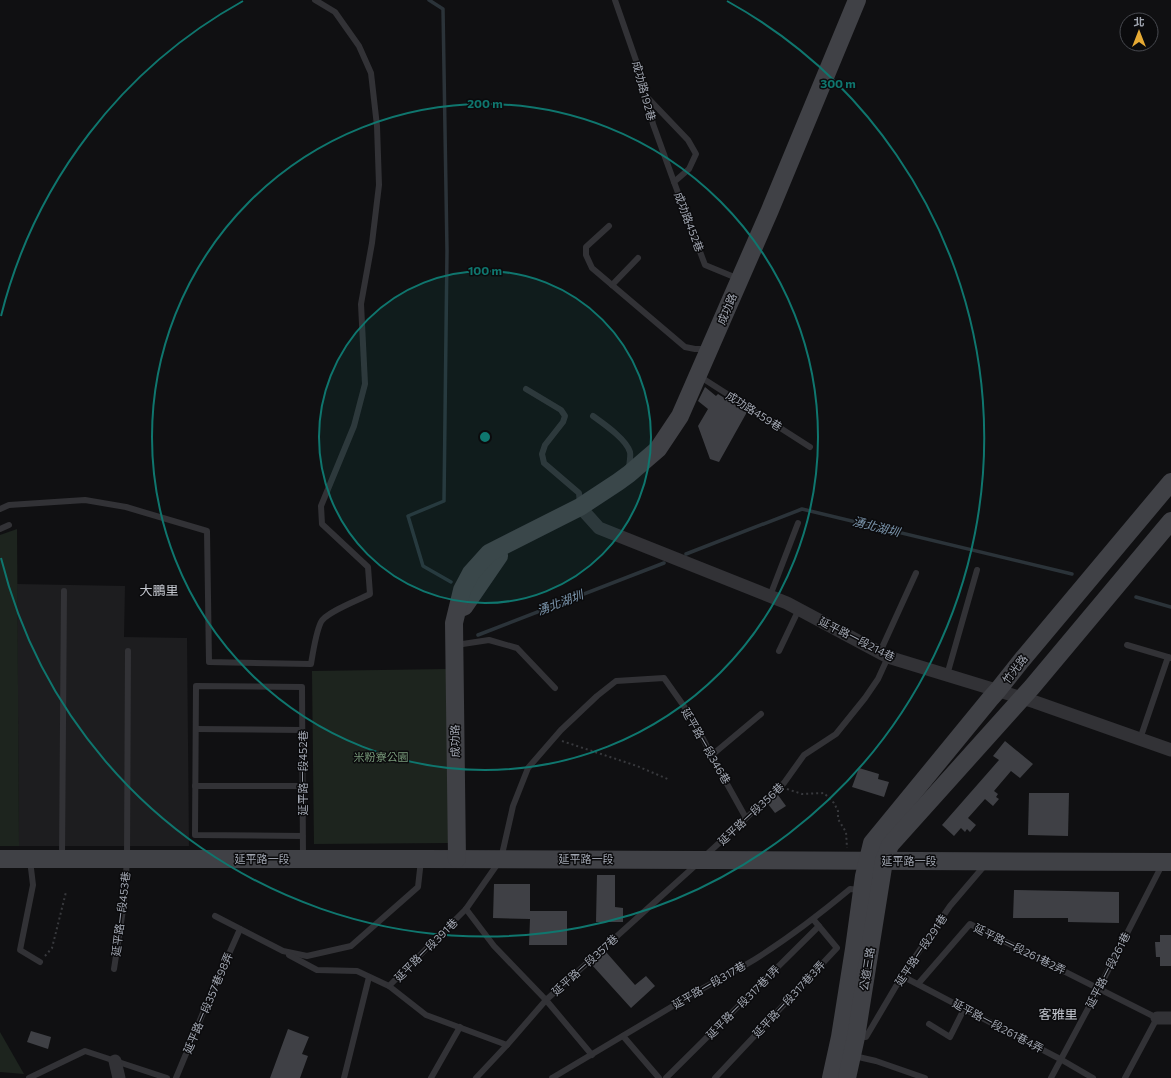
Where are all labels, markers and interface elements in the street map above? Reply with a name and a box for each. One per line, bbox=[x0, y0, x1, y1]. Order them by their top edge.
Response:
north arrow bbox=[1119, 12, 1159, 52]
text: 北 bbox=[1134, 15, 1145, 28]
street label: 成功路192巷 bbox=[630, 60, 659, 122]
text: 300 m bbox=[820, 76, 856, 90]
text: 200 m bbox=[467, 96, 503, 110]
street label: 成功路452巷 bbox=[672, 190, 707, 254]
text: 100 m bbox=[468, 263, 502, 277]
street label: 成功路 bbox=[714, 291, 739, 327]
street label: 成功路459巷 bbox=[724, 388, 785, 433]
centre of rings bbox=[478, 430, 492, 444]
water label: 湧北湖圳 bbox=[851, 513, 903, 539]
district label: 大鵬里 bbox=[139, 582, 179, 598]
water label: 湧北湖圳 bbox=[535, 586, 586, 617]
street label: 延平路一段214巷 bbox=[817, 614, 897, 663]
street label: 竹光路 bbox=[999, 652, 1030, 686]
street label: 延平路一段346巷 bbox=[679, 705, 733, 786]
street label: 成功路 bbox=[448, 724, 461, 758]
street label: 延平路一段452巷 bbox=[296, 730, 309, 816]
park label: 米粉寮公園 bbox=[354, 750, 409, 763]
street label: 延平路一段356巷 bbox=[715, 780, 786, 847]
street label: 延平路一段 bbox=[235, 852, 290, 865]
street label: 延平路一段 bbox=[559, 852, 614, 865]
street label: 延平路一段 bbox=[882, 854, 937, 867]
street label: 延平路一段453巷 bbox=[109, 871, 132, 957]
street label: 延平路一段291巷 bbox=[892, 911, 949, 988]
street label: 延平路一段391巷 bbox=[391, 915, 460, 984]
street label: 延平路一段261巷2弄 bbox=[972, 921, 1068, 976]
street label: 延平路一段261巷 bbox=[1083, 930, 1132, 1010]
street label: 延平路一段357巷 bbox=[549, 932, 620, 998]
street label: 公道三路 bbox=[857, 946, 876, 992]
street label: 延平路一段357巷98弄 bbox=[180, 950, 235, 1055]
street label: 延平路一段317巷 bbox=[670, 958, 748, 1011]
street label: 延平路一段317巷3弄 bbox=[750, 958, 828, 1040]
street label: 延平路一段317巷1弄 bbox=[703, 962, 782, 1041]
street label: 延平路一段261巷4弄 bbox=[951, 996, 1046, 1055]
district label: 客雅里 bbox=[1038, 1006, 1078, 1022]

